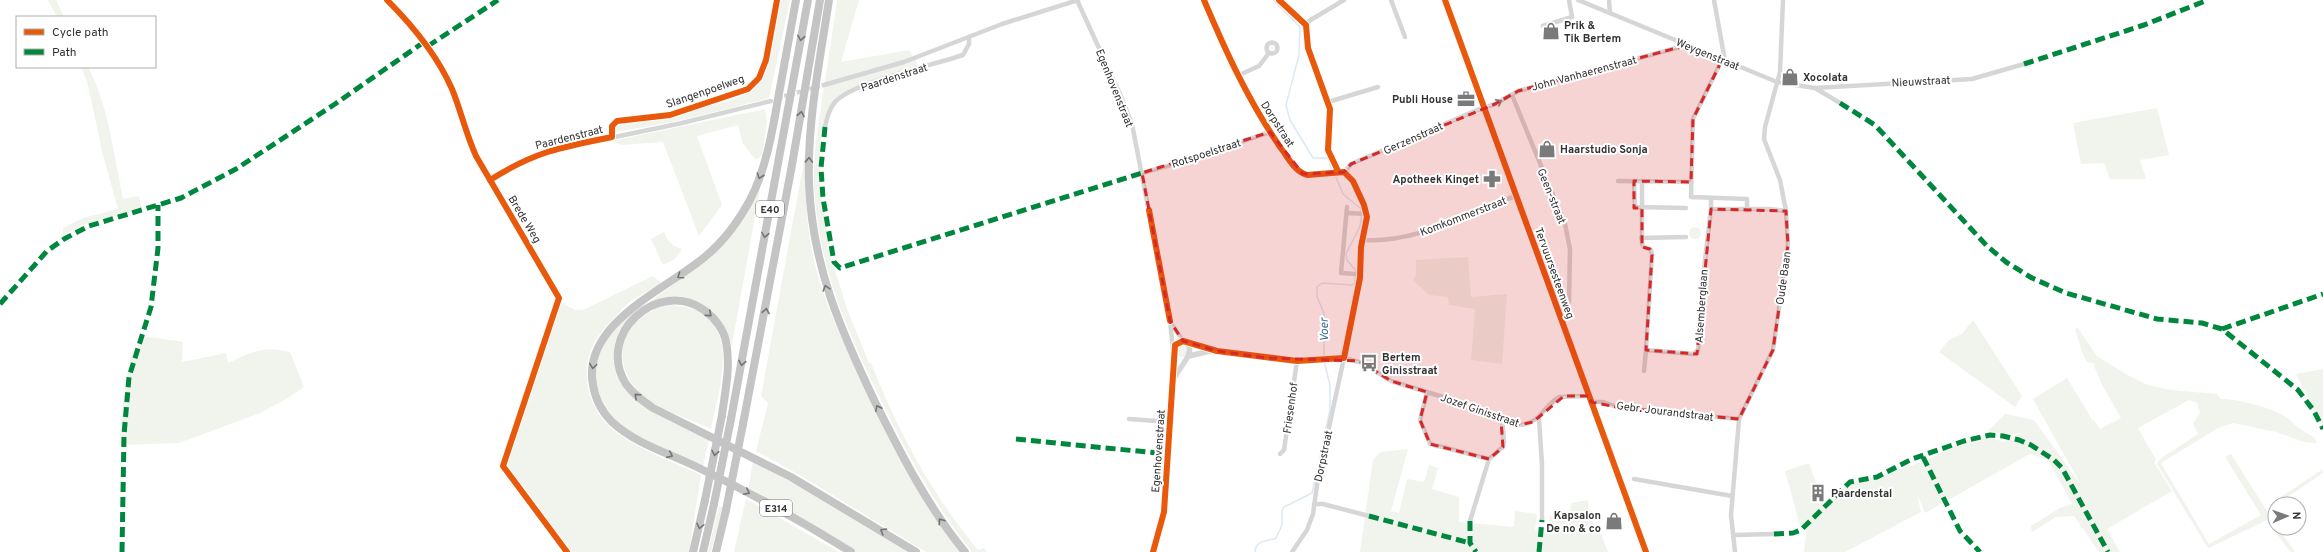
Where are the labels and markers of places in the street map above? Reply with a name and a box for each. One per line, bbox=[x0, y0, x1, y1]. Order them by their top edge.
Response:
place label: Prik & Tik Bertem bbox=[1564, 19, 1621, 46]
shop icon: Prik & Tik Bertem bbox=[1541, 21, 1561, 41]
shop icon: Xocolata bbox=[1780, 67, 1800, 87]
place label: Xocolata bbox=[1803, 71, 1848, 85]
office icon: Publi House bbox=[1456, 89, 1476, 109]
place label: Publi House bbox=[1392, 93, 1453, 107]
shop icon: Haarstudio Sonja bbox=[1537, 139, 1557, 159]
place label: Haarstudio Sonja bbox=[1560, 143, 1648, 157]
pharmacy icon: Apotheek Kinget bbox=[1482, 169, 1502, 189]
place label: Apotheek Kinget bbox=[1392, 173, 1479, 187]
place label: Bertem Ginisstraat bbox=[1382, 351, 1438, 378]
bus stop icon: Bertem Ginisstraat bbox=[1359, 353, 1379, 373]
building icon: Paardenstal bbox=[1808, 483, 1828, 503]
place label: Paardenstal bbox=[1831, 487, 1892, 501]
place label: Kapsalon De no & co bbox=[1546, 509, 1601, 536]
shop icon: Kapsalon De no & co bbox=[1604, 511, 1624, 531]

